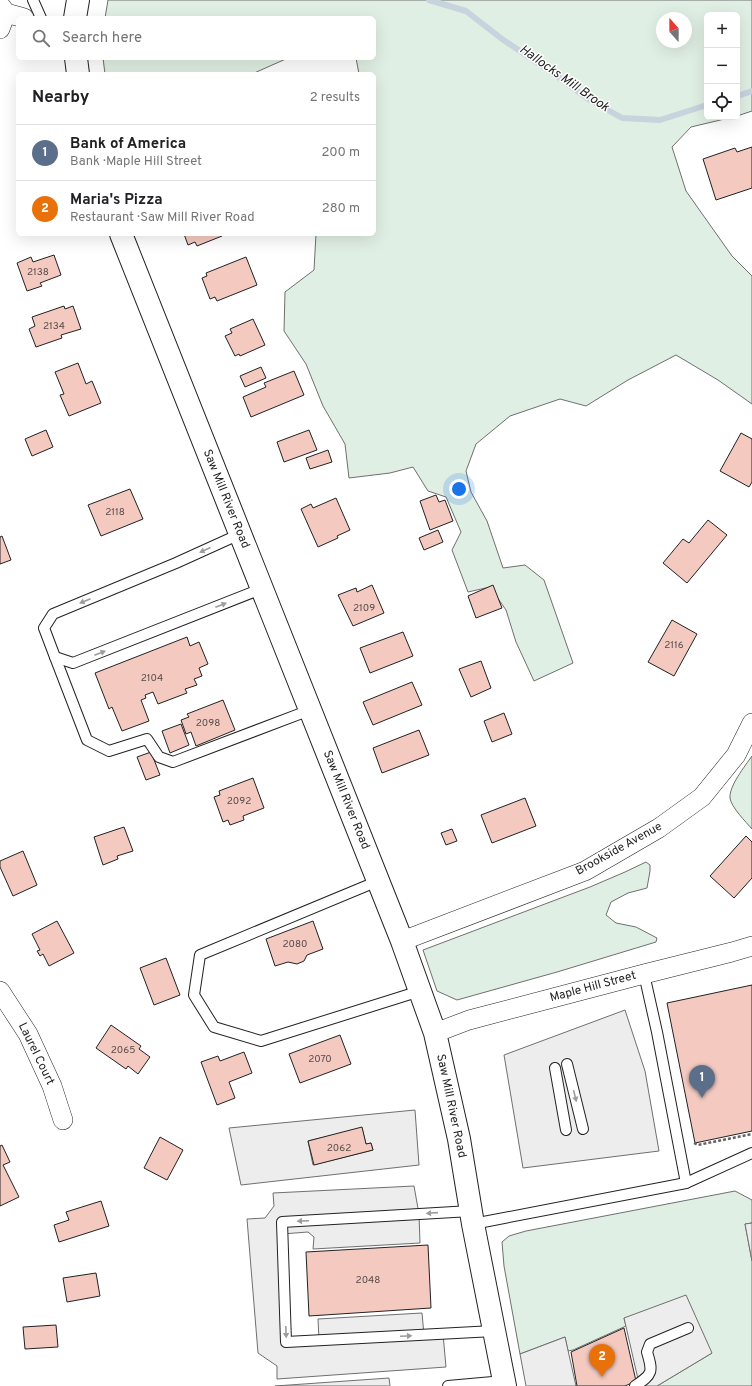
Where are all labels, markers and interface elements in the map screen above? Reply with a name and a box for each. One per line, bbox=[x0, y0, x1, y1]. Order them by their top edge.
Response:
north arrow bbox=[656, 12, 692, 48]
map controls bbox=[704, 12, 740, 120]
button: + bbox=[704, 12, 740, 48]
search box bbox=[16, 16, 376, 60]
icon: search bbox=[30, 27, 52, 49]
text: Search here bbox=[62, 29, 142, 48]
water label: Hallocks Mill Brook bbox=[516, 42, 612, 116]
button: − bbox=[704, 48, 740, 84]
button: locate bbox=[704, 84, 740, 120]
text: Nearby bbox=[32, 87, 89, 109]
text: 2 results bbox=[310, 90, 360, 106]
text: Bank of America bbox=[70, 135, 186, 154]
text: 1 bbox=[42, 145, 48, 161]
text: 200 m bbox=[321, 145, 360, 161]
text: Bank · Maple Hill Street bbox=[70, 154, 202, 170]
text: Maria's Pizza bbox=[70, 191, 163, 210]
text: 2 bbox=[41, 201, 49, 217]
text: 280 m bbox=[322, 201, 360, 217]
text: Restaurant · Saw Mill River Road bbox=[70, 210, 254, 226]
house number: 2138 bbox=[27, 266, 49, 279]
house number: 2134 bbox=[43, 320, 65, 333]
street label: Saw Mill River Road bbox=[199, 447, 253, 551]
your location bbox=[449, 479, 469, 499]
house number: 2118 bbox=[105, 506, 125, 519]
one-way arrow bbox=[199, 547, 210, 553]
one-way arrow bbox=[80, 598, 91, 604]
one-way arrow bbox=[215, 602, 227, 608]
house number: 2109 bbox=[353, 602, 375, 615]
house number: 2116 bbox=[664, 639, 684, 652]
one-way arrow bbox=[94, 649, 106, 655]
house number: 2104 bbox=[141, 672, 163, 685]
house number: 2098 bbox=[196, 717, 220, 730]
street label: Saw Mill River Road bbox=[319, 748, 373, 852]
house number: 2092 bbox=[227, 795, 251, 808]
street label: Brookside Avenue bbox=[573, 819, 665, 879]
house number: 2080 bbox=[283, 938, 307, 951]
street label: Maple Hill Street bbox=[548, 968, 638, 1006]
street label: Laurel Court bbox=[14, 1020, 58, 1088]
house number: 2065 bbox=[111, 1044, 135, 1057]
house number: 2070 bbox=[308, 1053, 332, 1066]
street label: Saw Mill River Road bbox=[432, 1053, 470, 1159]
pin: 1 bbox=[689, 1065, 715, 1098]
one-way arrow bbox=[572, 1091, 578, 1103]
house number: 2062 bbox=[327, 1142, 351, 1155]
one-way arrow bbox=[426, 1210, 438, 1217]
one-way arrow bbox=[297, 1218, 309, 1225]
house number: 2048 bbox=[356, 1274, 380, 1287]
one-way arrow bbox=[283, 1326, 289, 1339]
one-way arrow bbox=[400, 1333, 412, 1340]
pin: 2 bbox=[589, 1344, 615, 1377]

